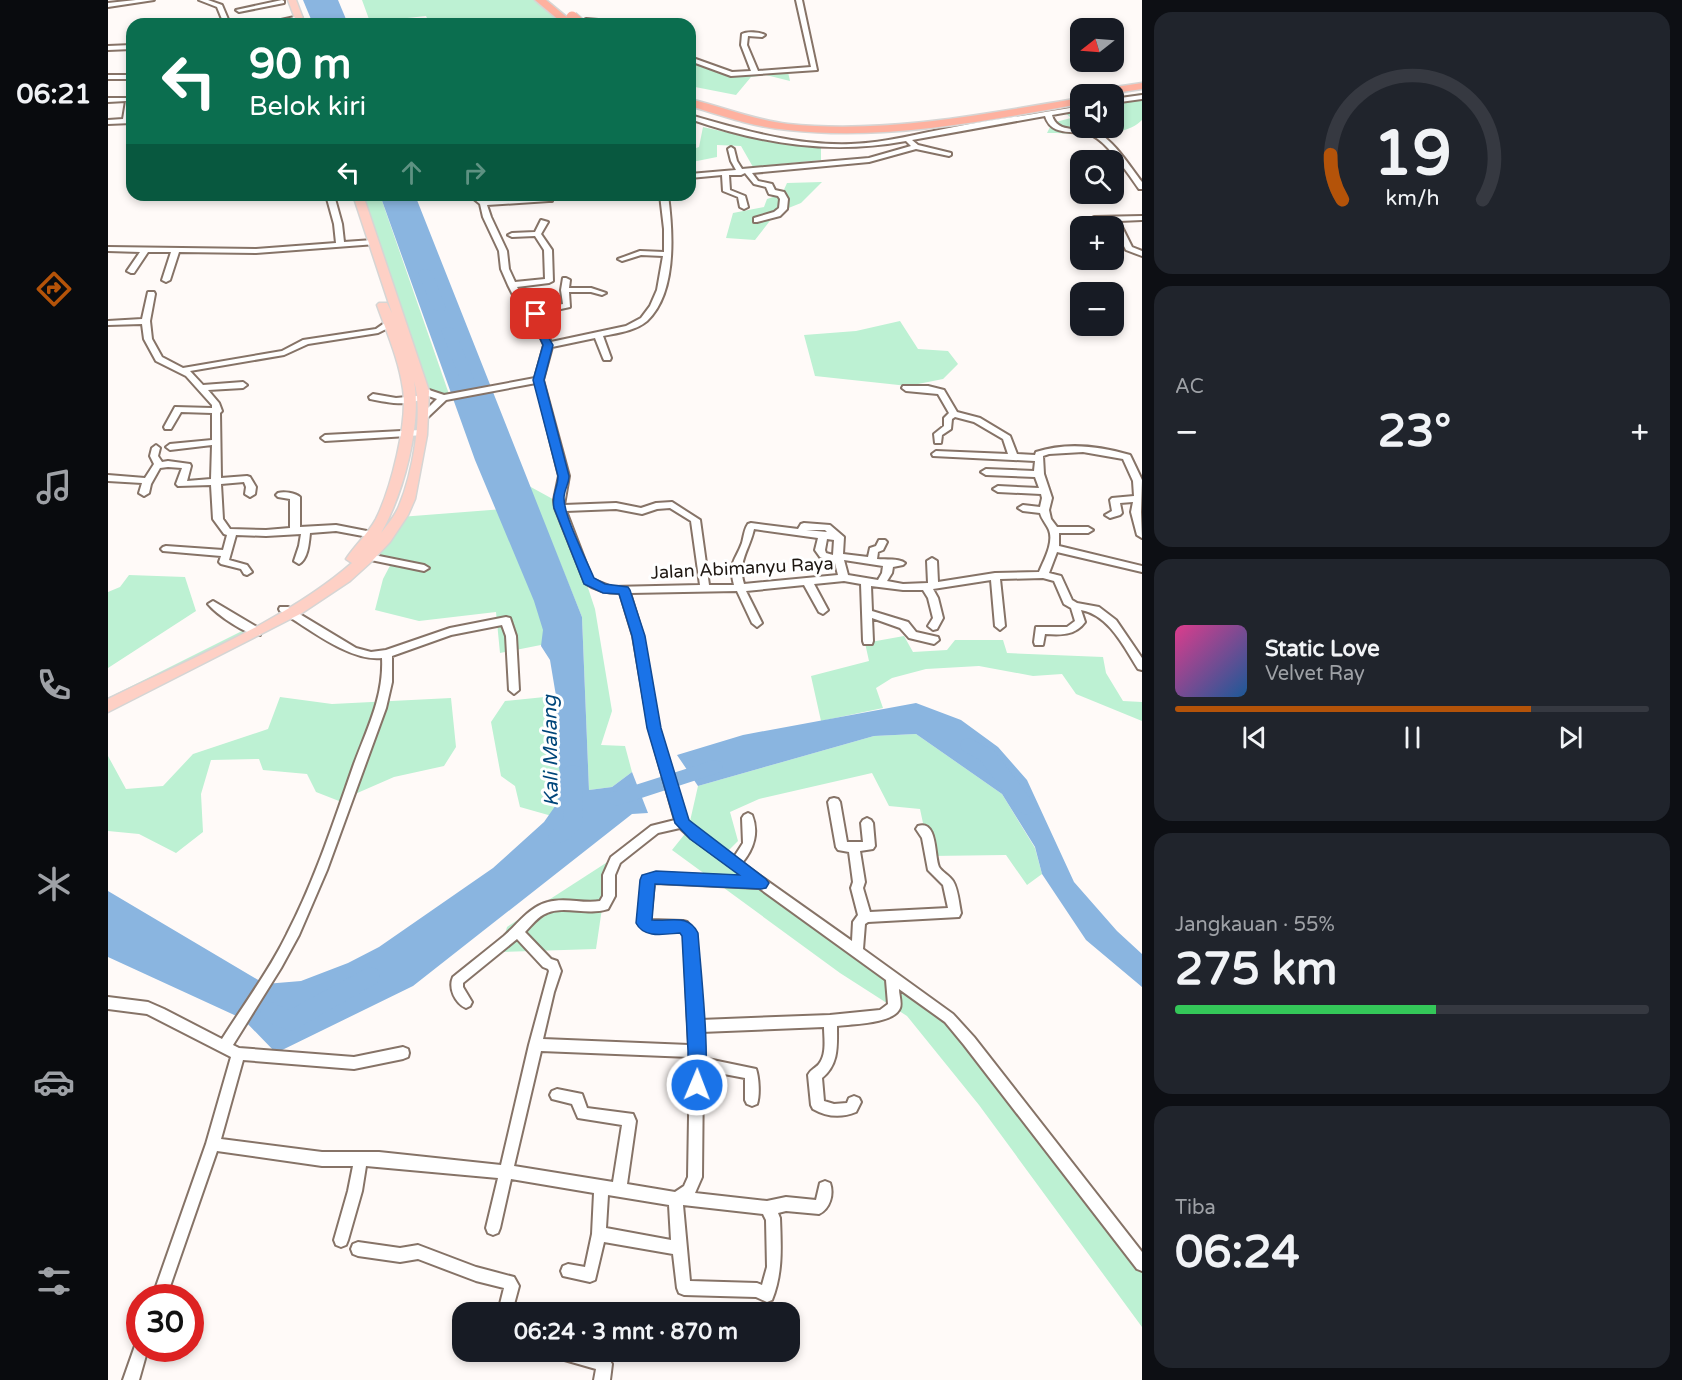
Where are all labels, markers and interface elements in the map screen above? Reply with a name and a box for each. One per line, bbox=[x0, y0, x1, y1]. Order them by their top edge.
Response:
north arrow bbox=[1070, 18, 1124, 72]
map controls bbox=[1070, 18, 1124, 336]
text: 90 m bbox=[249, 39, 351, 90]
icon: left bbox=[150, 42, 228, 120]
text: 06:21 bbox=[17, 78, 91, 111]
button: sound bbox=[1070, 84, 1124, 138]
text: Belok kiri bbox=[249, 90, 366, 123]
text: 19 bbox=[1373, 117, 1451, 192]
button: search bbox=[1070, 150, 1124, 204]
icon: left bbox=[332, 156, 365, 189]
icon: ahead bbox=[395, 156, 428, 189]
icon: right bbox=[458, 156, 491, 189]
text: km/h bbox=[1385, 185, 1439, 211]
button: + bbox=[1070, 216, 1124, 270]
icon: directions bbox=[33, 268, 75, 310]
button: − bbox=[1070, 282, 1124, 336]
pin bbox=[510, 288, 561, 339]
icon: arrive bbox=[519, 297, 552, 330]
text: AC bbox=[1175, 375, 1204, 399]
text: 23° bbox=[1378, 405, 1451, 459]
text: − bbox=[1175, 413, 1199, 452]
text: + bbox=[1630, 413, 1649, 452]
icon: music bbox=[33, 466, 75, 508]
street label: Jalan Abimanyu Raya bbox=[650, 552, 834, 584]
text: Static Love bbox=[1265, 636, 1380, 662]
text: Velvet Ray bbox=[1265, 662, 1365, 686]
icon: phone bbox=[33, 664, 75, 706]
water label: Kali Malang bbox=[538, 694, 564, 807]
icon: previous bbox=[1238, 721, 1271, 754]
icon: pause bbox=[1396, 721, 1429, 754]
icon: next bbox=[1554, 721, 1587, 754]
icon: climate bbox=[33, 863, 75, 905]
text: Jangkauan · 55% bbox=[1175, 913, 1335, 937]
text: 275 km bbox=[1175, 943, 1337, 997]
position arrow bbox=[665, 1053, 729, 1117]
icon: car bbox=[33, 1061, 75, 1103]
text: Tiba bbox=[1175, 1196, 1216, 1220]
text: 06:24 bbox=[1175, 1226, 1300, 1280]
icon: filters bbox=[33, 1260, 75, 1302]
speed limit sign: 30 bbox=[126, 1284, 204, 1362]
text: 06:24 · 3 mnt · 870 m bbox=[514, 1319, 738, 1345]

